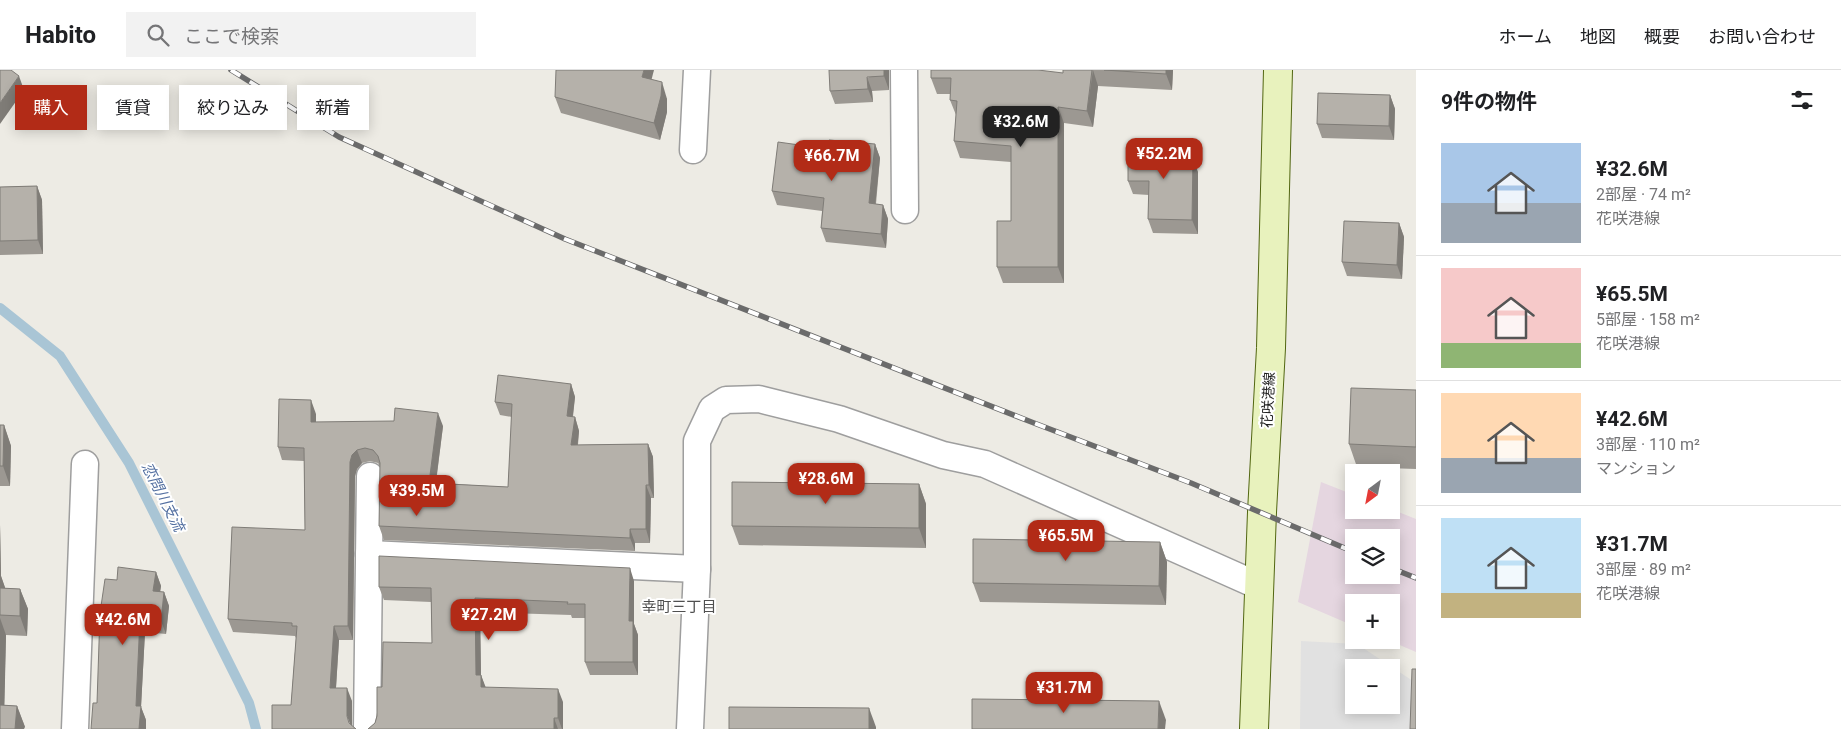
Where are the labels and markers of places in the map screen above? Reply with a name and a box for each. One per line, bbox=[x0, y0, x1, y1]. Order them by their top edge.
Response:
pin: ¥32.6M bbox=[980, 106, 1062, 148]
pin: ¥52.2M bbox=[1123, 138, 1205, 180]
pin: ¥66.7M bbox=[791, 140, 873, 182]
pin: ¥28.6M bbox=[785, 462, 867, 505]
pin: ¥39.5M bbox=[376, 474, 458, 517]
pin: ¥65.5M bbox=[1025, 520, 1107, 562]
pin: ¥27.2M bbox=[448, 598, 530, 641]
pin: ¥42.6M bbox=[82, 604, 164, 646]
pin: ¥31.7M bbox=[1023, 672, 1105, 714]

